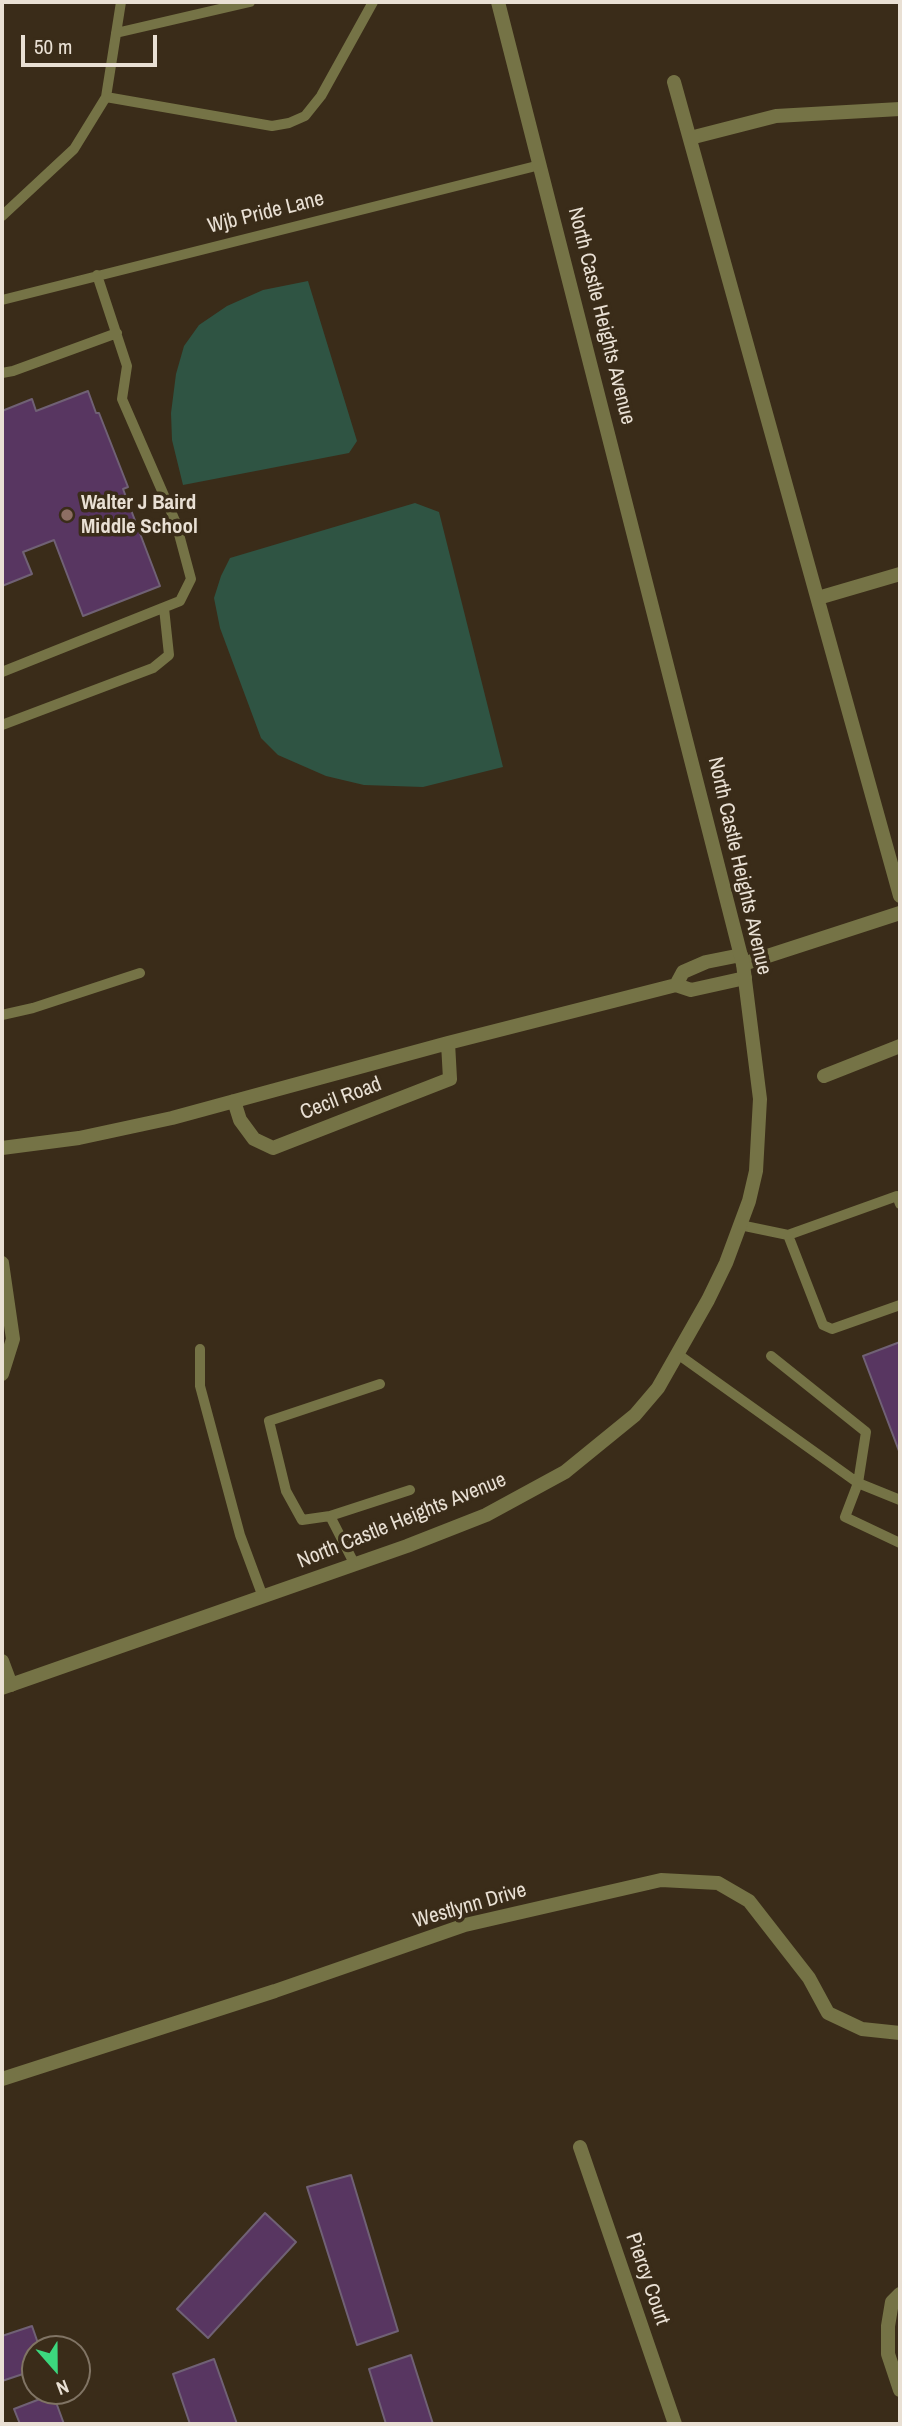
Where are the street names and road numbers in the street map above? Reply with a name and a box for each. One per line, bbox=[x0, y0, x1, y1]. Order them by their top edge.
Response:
street label: Wjb Pride Lane bbox=[205, 186, 327, 240]
street label: North Castle Heights Avenue bbox=[562, 205, 640, 427]
street label: North Castle Heights Avenue bbox=[702, 755, 776, 977]
street label: Cecil Road bbox=[297, 1072, 385, 1126]
street label: North Castle Heights Avenue bbox=[294, 1468, 510, 1574]
street label: Westlynn Drive bbox=[411, 1878, 529, 1934]
street label: Piercy Court bbox=[620, 2230, 674, 2328]

